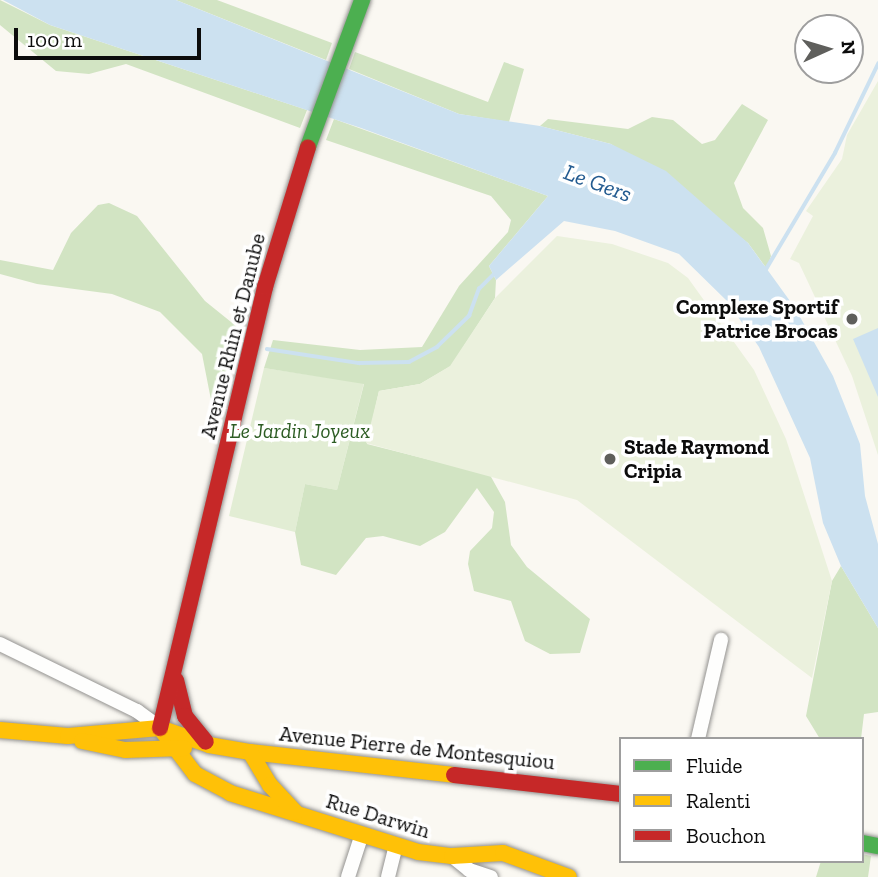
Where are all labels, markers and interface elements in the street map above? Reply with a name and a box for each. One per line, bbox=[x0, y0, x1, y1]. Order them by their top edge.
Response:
scale bar bbox=[18, 14, 205, 58]
north arrow bbox=[794, 14, 864, 84]
text: 100 m bbox=[27, 27, 82, 52]
text: N bbox=[836, 40, 860, 56]
water label: Le Gers bbox=[560, 158, 636, 208]
street label: Avenue Rhin et Danube bbox=[195, 231, 271, 441]
place label: Complexe Sportif Patrice Brocas bbox=[676, 294, 838, 344]
marker: Complexe Sportif Patrice Brocas bbox=[844, 311, 860, 327]
park label: Le Jardin Joyeux bbox=[229, 418, 371, 444]
place label: Stade Raymond Cripia bbox=[624, 434, 769, 484]
marker: Stade Raymond Cripia bbox=[602, 451, 618, 467]
street label: Avenue Pierre de Montesquiou bbox=[278, 721, 556, 775]
legend bbox=[619, 737, 864, 863]
text: Fluide bbox=[686, 753, 742, 778]
street label: Rue Darwin bbox=[323, 788, 433, 844]
text: Ralenti bbox=[686, 788, 750, 813]
text: Bouchon bbox=[686, 823, 766, 848]

